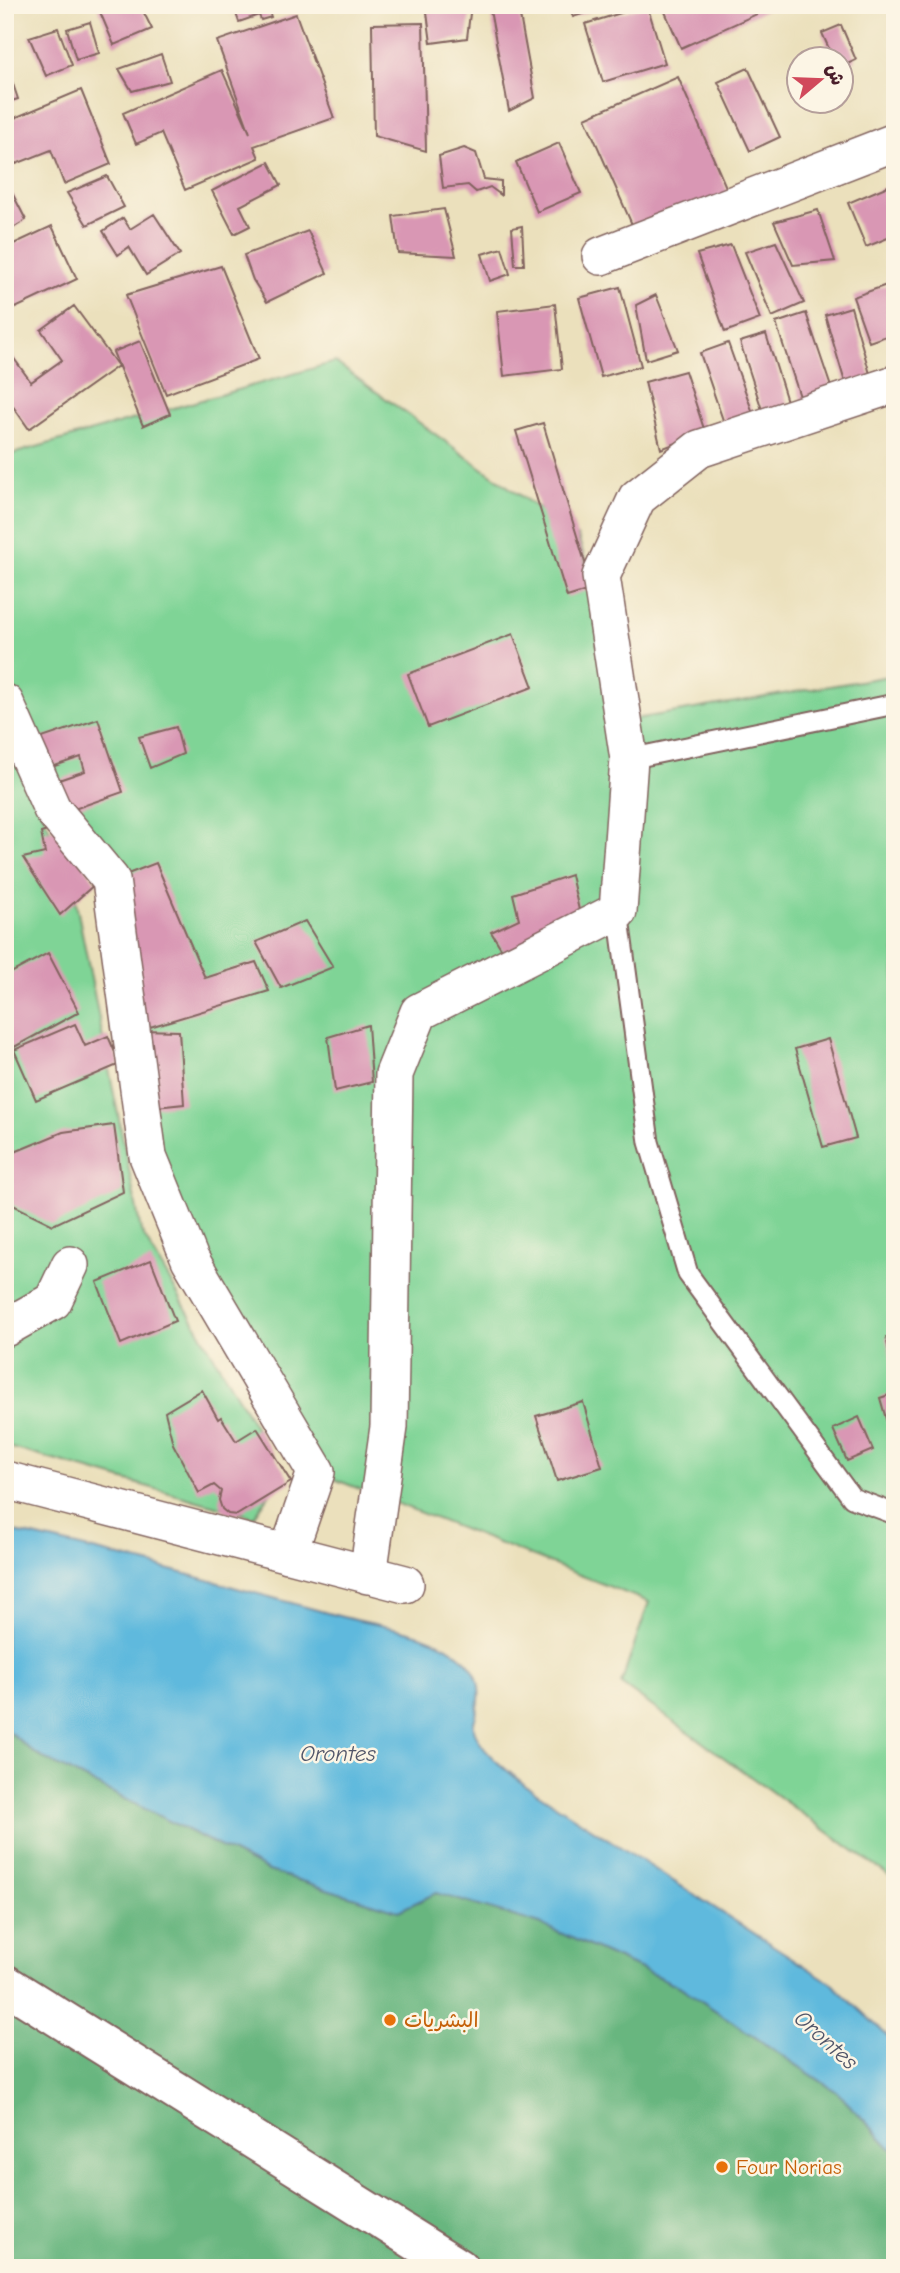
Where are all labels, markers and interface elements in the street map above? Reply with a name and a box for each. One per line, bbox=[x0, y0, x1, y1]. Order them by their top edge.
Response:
north arrow bbox=[785, 46, 855, 116]
text: ش bbox=[821, 61, 849, 88]
water label: Orontes bbox=[300, 1740, 376, 1767]
water label: Orontes bbox=[789, 2005, 864, 2076]
place label: البشريات bbox=[404, 2008, 479, 2033]
marker: البشريات bbox=[382, 2012, 398, 2028]
place label: Four Norias bbox=[736, 2155, 842, 2179]
marker: Four Norias bbox=[714, 2159, 730, 2175]

